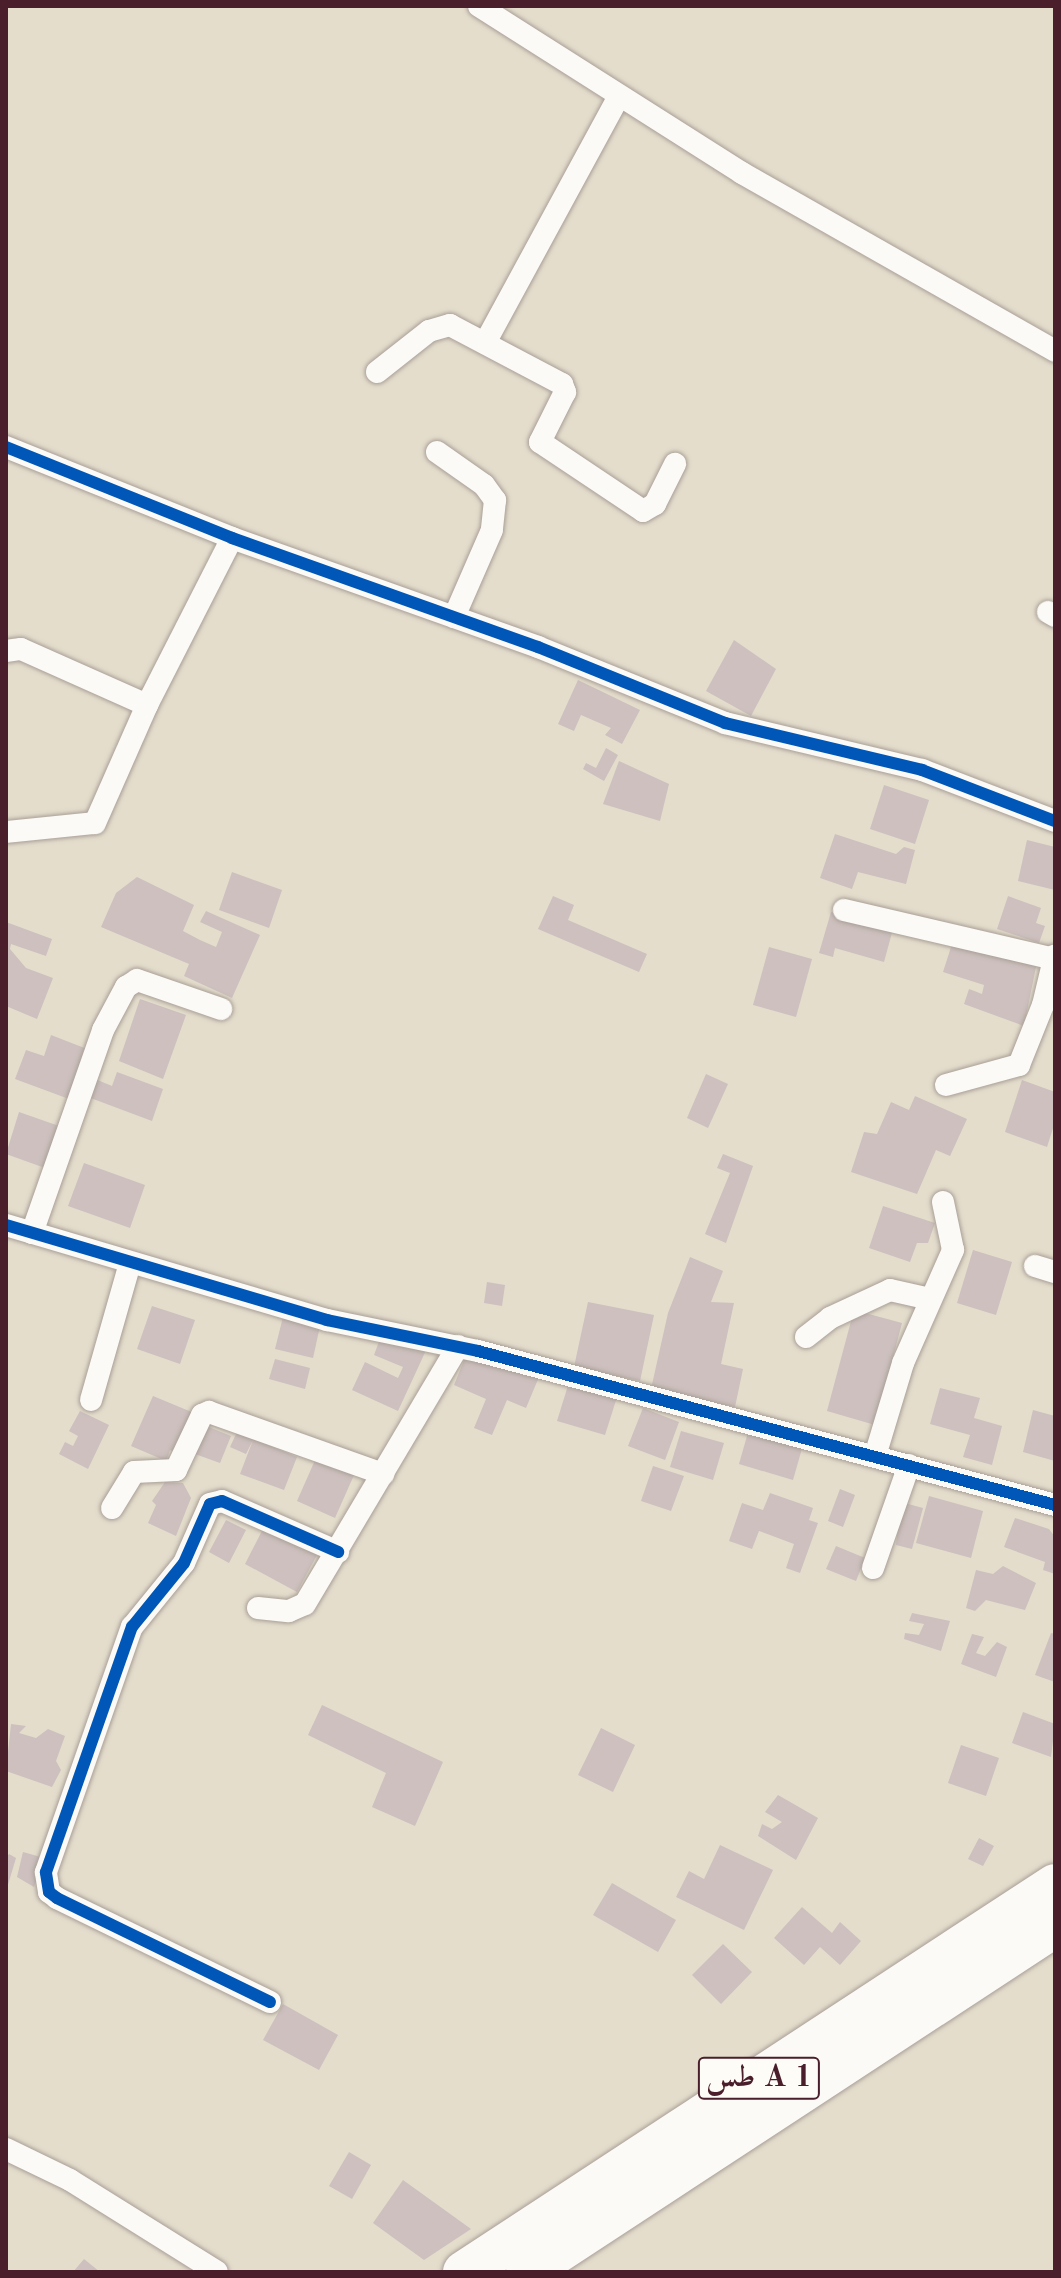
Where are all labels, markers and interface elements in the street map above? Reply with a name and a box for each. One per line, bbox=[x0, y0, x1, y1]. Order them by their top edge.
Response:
road number: طس A 1 bbox=[697, 2052, 821, 2104]

